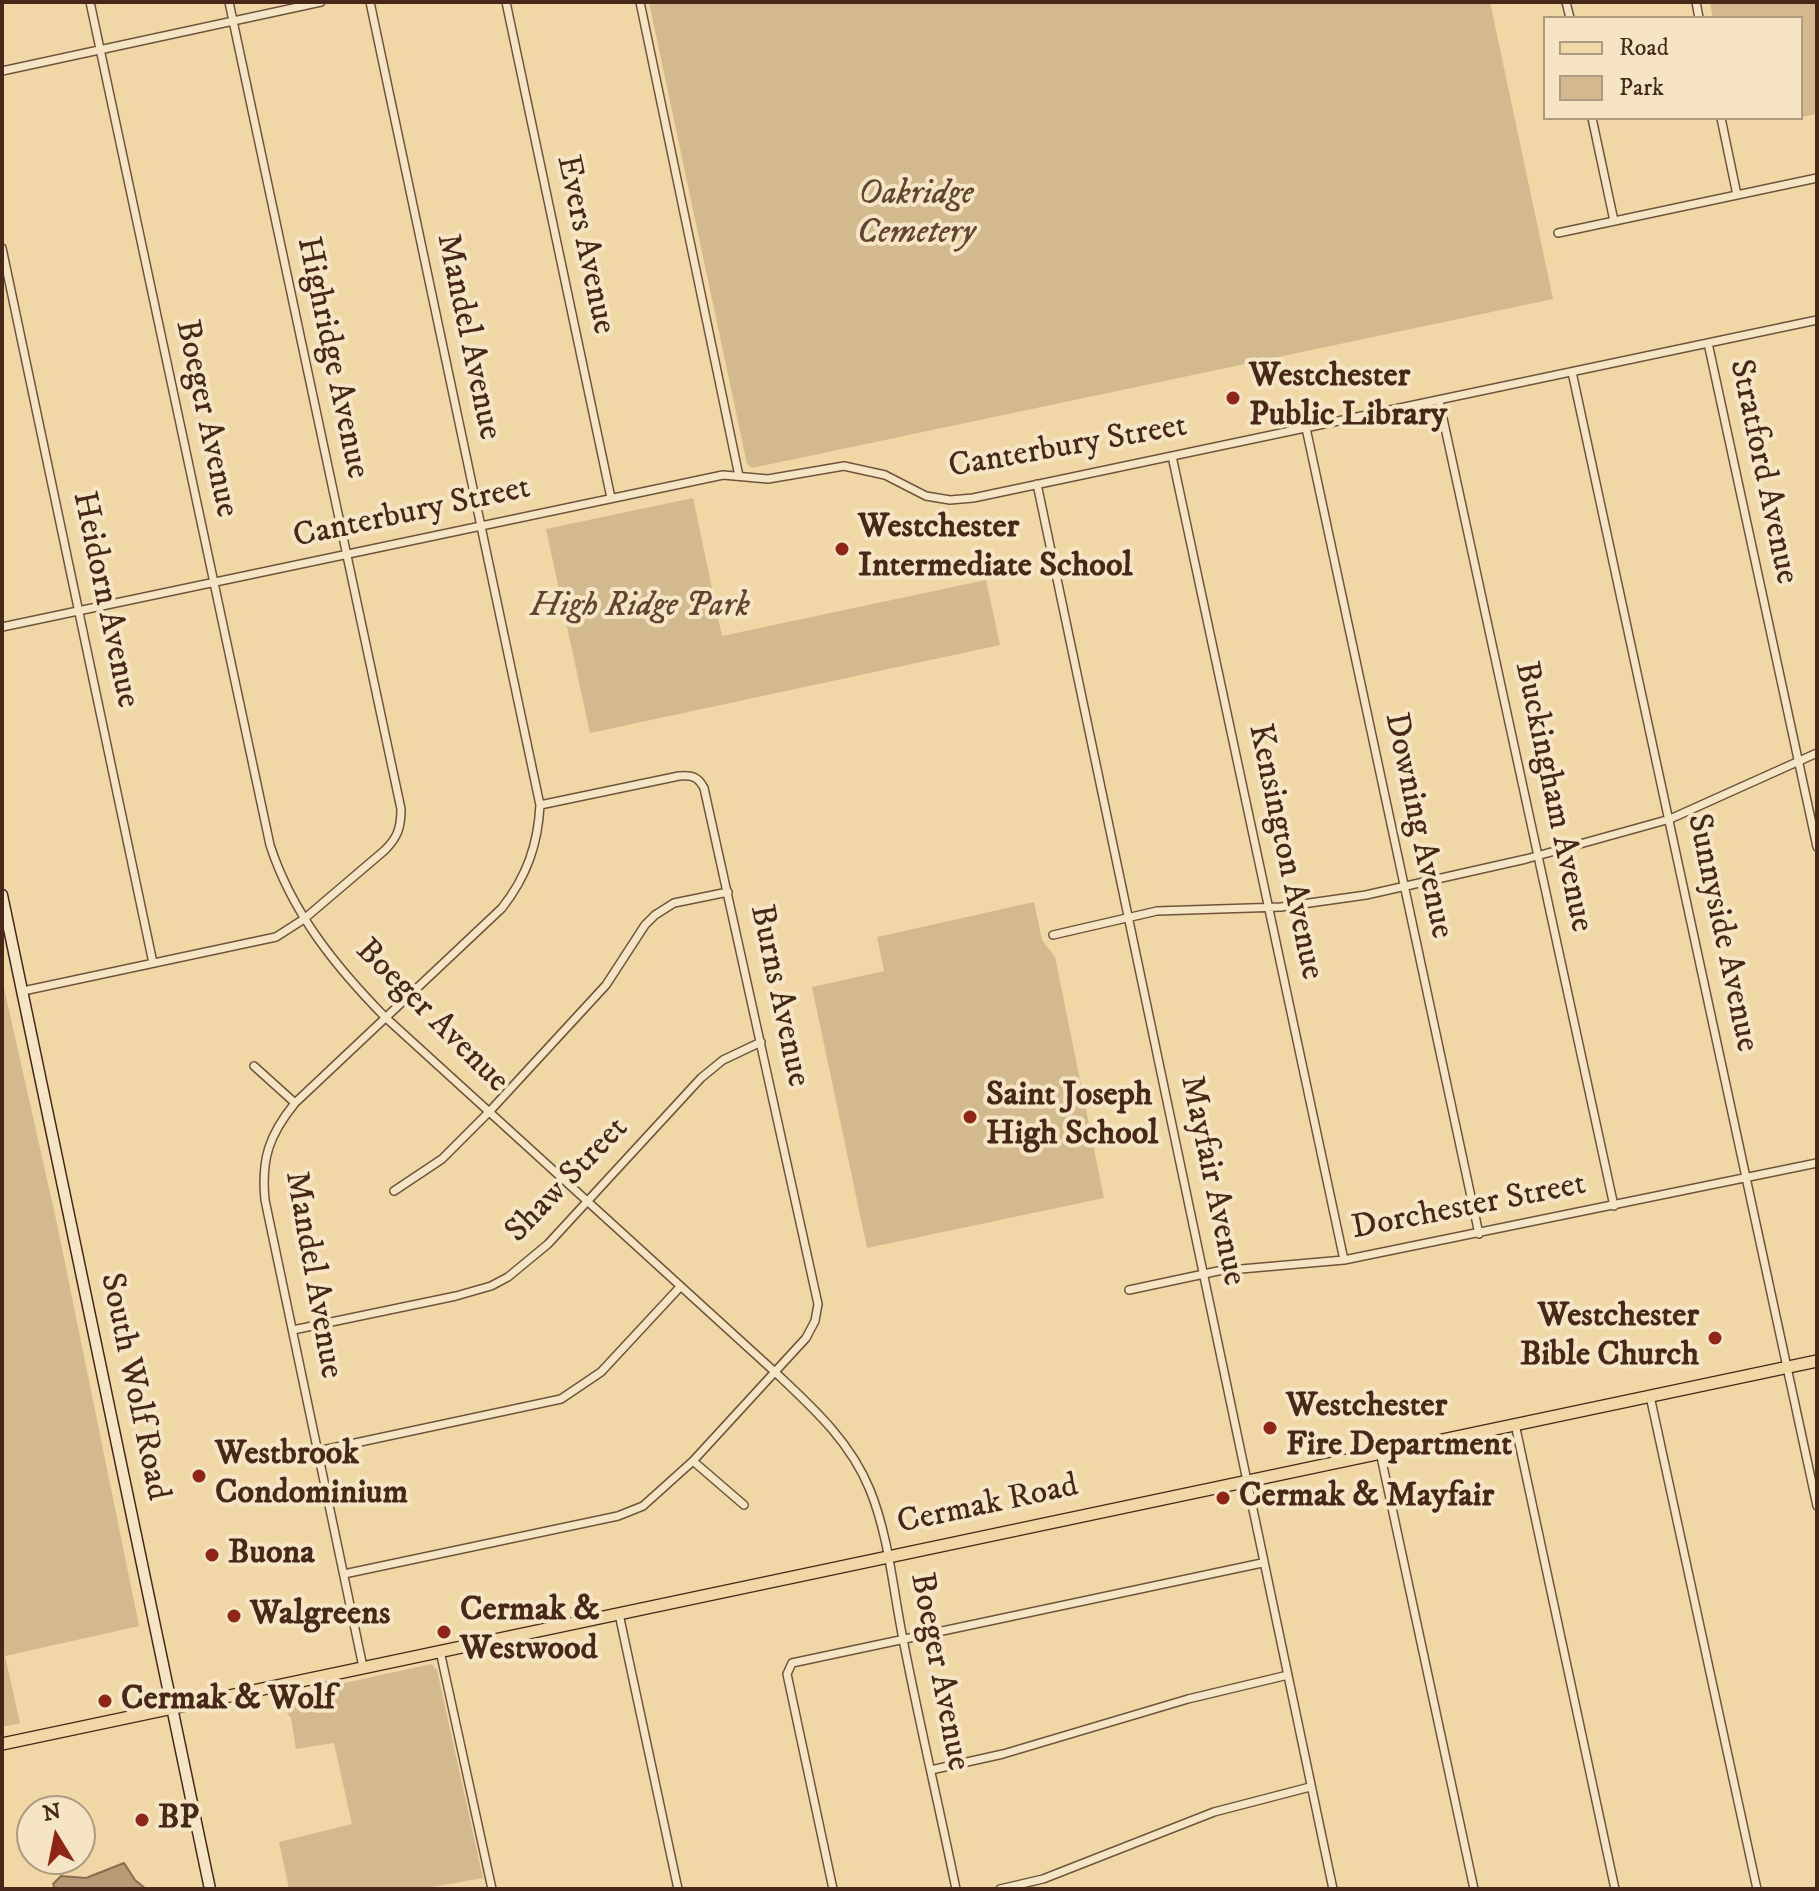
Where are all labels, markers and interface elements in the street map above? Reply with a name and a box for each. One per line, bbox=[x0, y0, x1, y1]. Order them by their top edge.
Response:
legend bbox=[1543, 16, 1803, 120]
text: Road bbox=[1619, 33, 1669, 63]
text: Park bbox=[1619, 73, 1664, 103]
street label: Evers Avenue bbox=[545, 152, 623, 338]
park label: Oakridge Cemetery bbox=[857, 176, 975, 256]
street label: Mandel Avenue bbox=[425, 230, 509, 444]
street label: Highridge Avenue bbox=[285, 233, 377, 483]
street label: Boeger Avenue bbox=[164, 317, 246, 521]
street label: Stratford Avenue bbox=[1718, 356, 1806, 588]
place label: Westchester Public Library bbox=[1249, 358, 1447, 438]
marker: Westchester Public Library bbox=[1224, 389, 1242, 407]
street label: Canterbury Street bbox=[946, 407, 1190, 489]
street label: Canterbury Street bbox=[290, 469, 534, 559]
street label: Heidorn Avenue bbox=[61, 488, 147, 712]
place label: Westchester Intermediate School bbox=[858, 509, 1132, 588]
marker: Westchester Intermediate School bbox=[833, 540, 851, 558]
park label: High Ridge Park bbox=[530, 588, 750, 628]
street label: Buckingham Avenue bbox=[1503, 658, 1601, 936]
street label: Downing Avenue bbox=[1373, 709, 1461, 943]
street label: Kensington Avenue bbox=[1237, 720, 1331, 984]
street label: Sunnyside Avenue bbox=[1676, 810, 1766, 1056]
street label: Burns Avenue bbox=[739, 901, 817, 1091]
street label: Boeger Avenue bbox=[346, 932, 516, 1102]
street label: Mayfair Avenue bbox=[1169, 1072, 1253, 1290]
place label: Saint Joseph High School bbox=[986, 1077, 1158, 1156]
marker: Saint Joseph High School bbox=[961, 1108, 979, 1126]
street label: Shaw Street bbox=[498, 1110, 638, 1252]
street label: Dorchester Street bbox=[1349, 1165, 1589, 1251]
street label: Mandel Avenue bbox=[274, 1168, 350, 1382]
street label: South Wolf Road bbox=[89, 1270, 177, 1504]
place label: Westchester Bible Church bbox=[1520, 1298, 1699, 1378]
marker: Westchester Bible Church bbox=[1706, 1329, 1724, 1347]
place label: Westchester Fire Department bbox=[1286, 1388, 1512, 1468]
marker: Westchester Fire Department bbox=[1261, 1419, 1279, 1437]
place label: Westbrook Condominium bbox=[215, 1436, 408, 1516]
marker: Westbrook Condominium bbox=[190, 1467, 208, 1485]
street label: Cermak Road bbox=[894, 1467, 1082, 1545]
place label: Cermak & Mayfair bbox=[1239, 1478, 1494, 1518]
marker: Cermak & Mayfair bbox=[1214, 1489, 1232, 1507]
place label: Buona bbox=[228, 1535, 315, 1575]
marker: Buona bbox=[203, 1546, 221, 1564]
street label: Boeger Avenue bbox=[899, 1570, 977, 1774]
place label: Cermak & Westwood bbox=[460, 1592, 600, 1672]
place label: Walgreens bbox=[250, 1596, 390, 1636]
marker: Walgreens bbox=[225, 1607, 243, 1625]
marker: Cermak & Westwood bbox=[435, 1623, 453, 1641]
place label: Cermak & Wolf bbox=[121, 1681, 335, 1721]
marker: Cermak & Wolf bbox=[96, 1692, 114, 1710]
north arrow bbox=[16, 1795, 96, 1875]
text: N bbox=[41, 1798, 63, 1828]
place label: BP bbox=[158, 1800, 199, 1840]
marker: BP bbox=[133, 1811, 151, 1829]

